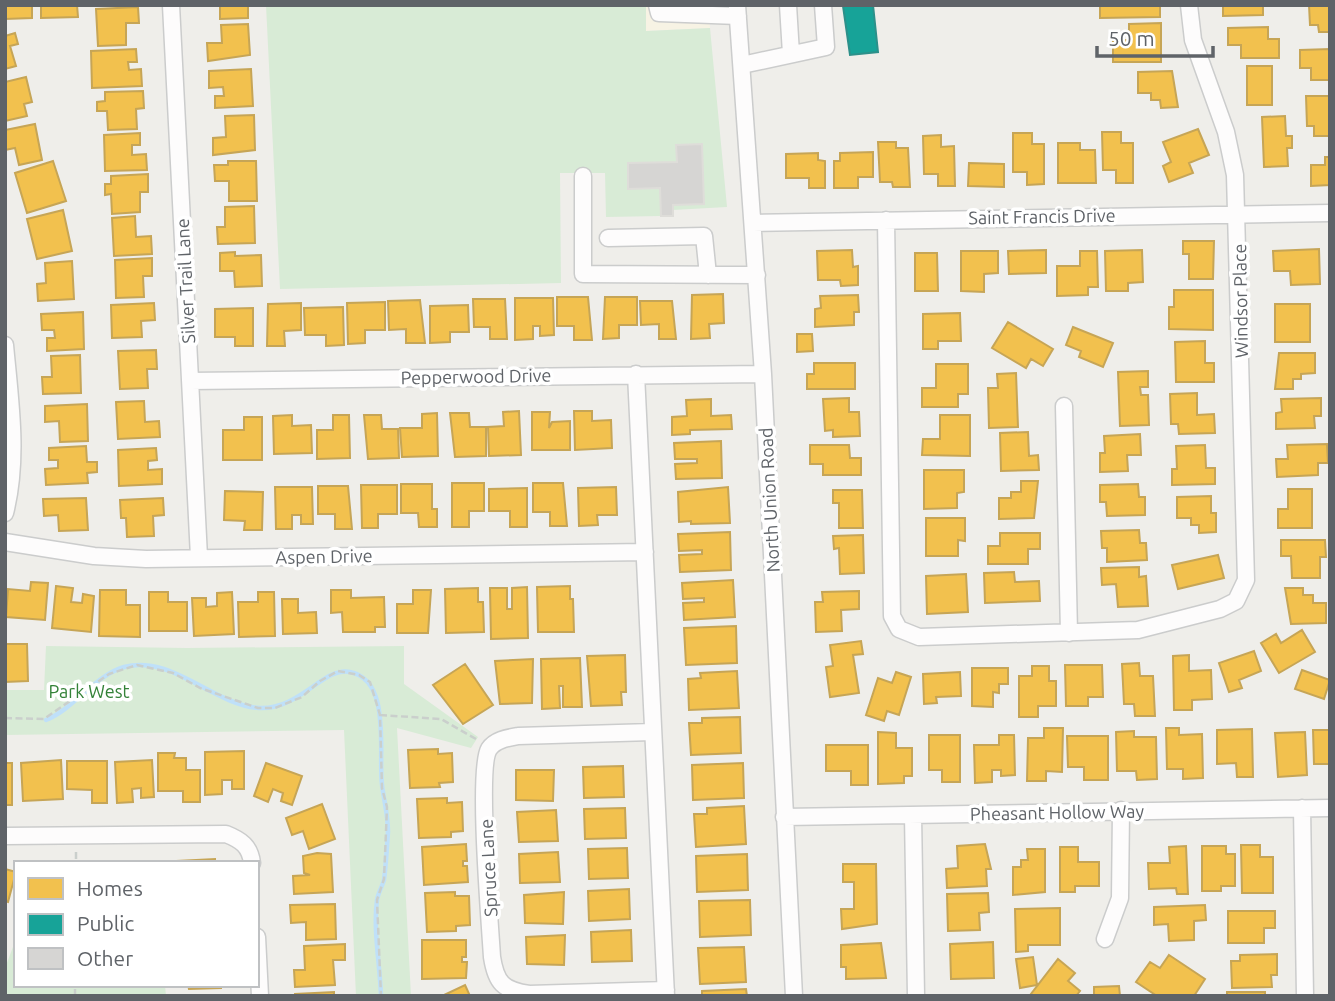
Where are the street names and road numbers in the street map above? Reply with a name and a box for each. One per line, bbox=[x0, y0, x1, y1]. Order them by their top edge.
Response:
street label: Saint Francis Drive bbox=[968, 205, 1116, 227]
street label: Silver Trail Lane bbox=[172, 218, 198, 344]
street label: Windsor Place bbox=[1229, 244, 1251, 358]
street label: Pepperwood Drive bbox=[400, 365, 552, 387]
street label: North Union Road bbox=[755, 427, 783, 573]
street label: Aspen Drive bbox=[275, 545, 373, 567]
street label: Pheasant Hollow Way bbox=[970, 800, 1145, 824]
street label: Spruce Lane bbox=[475, 818, 501, 918]

